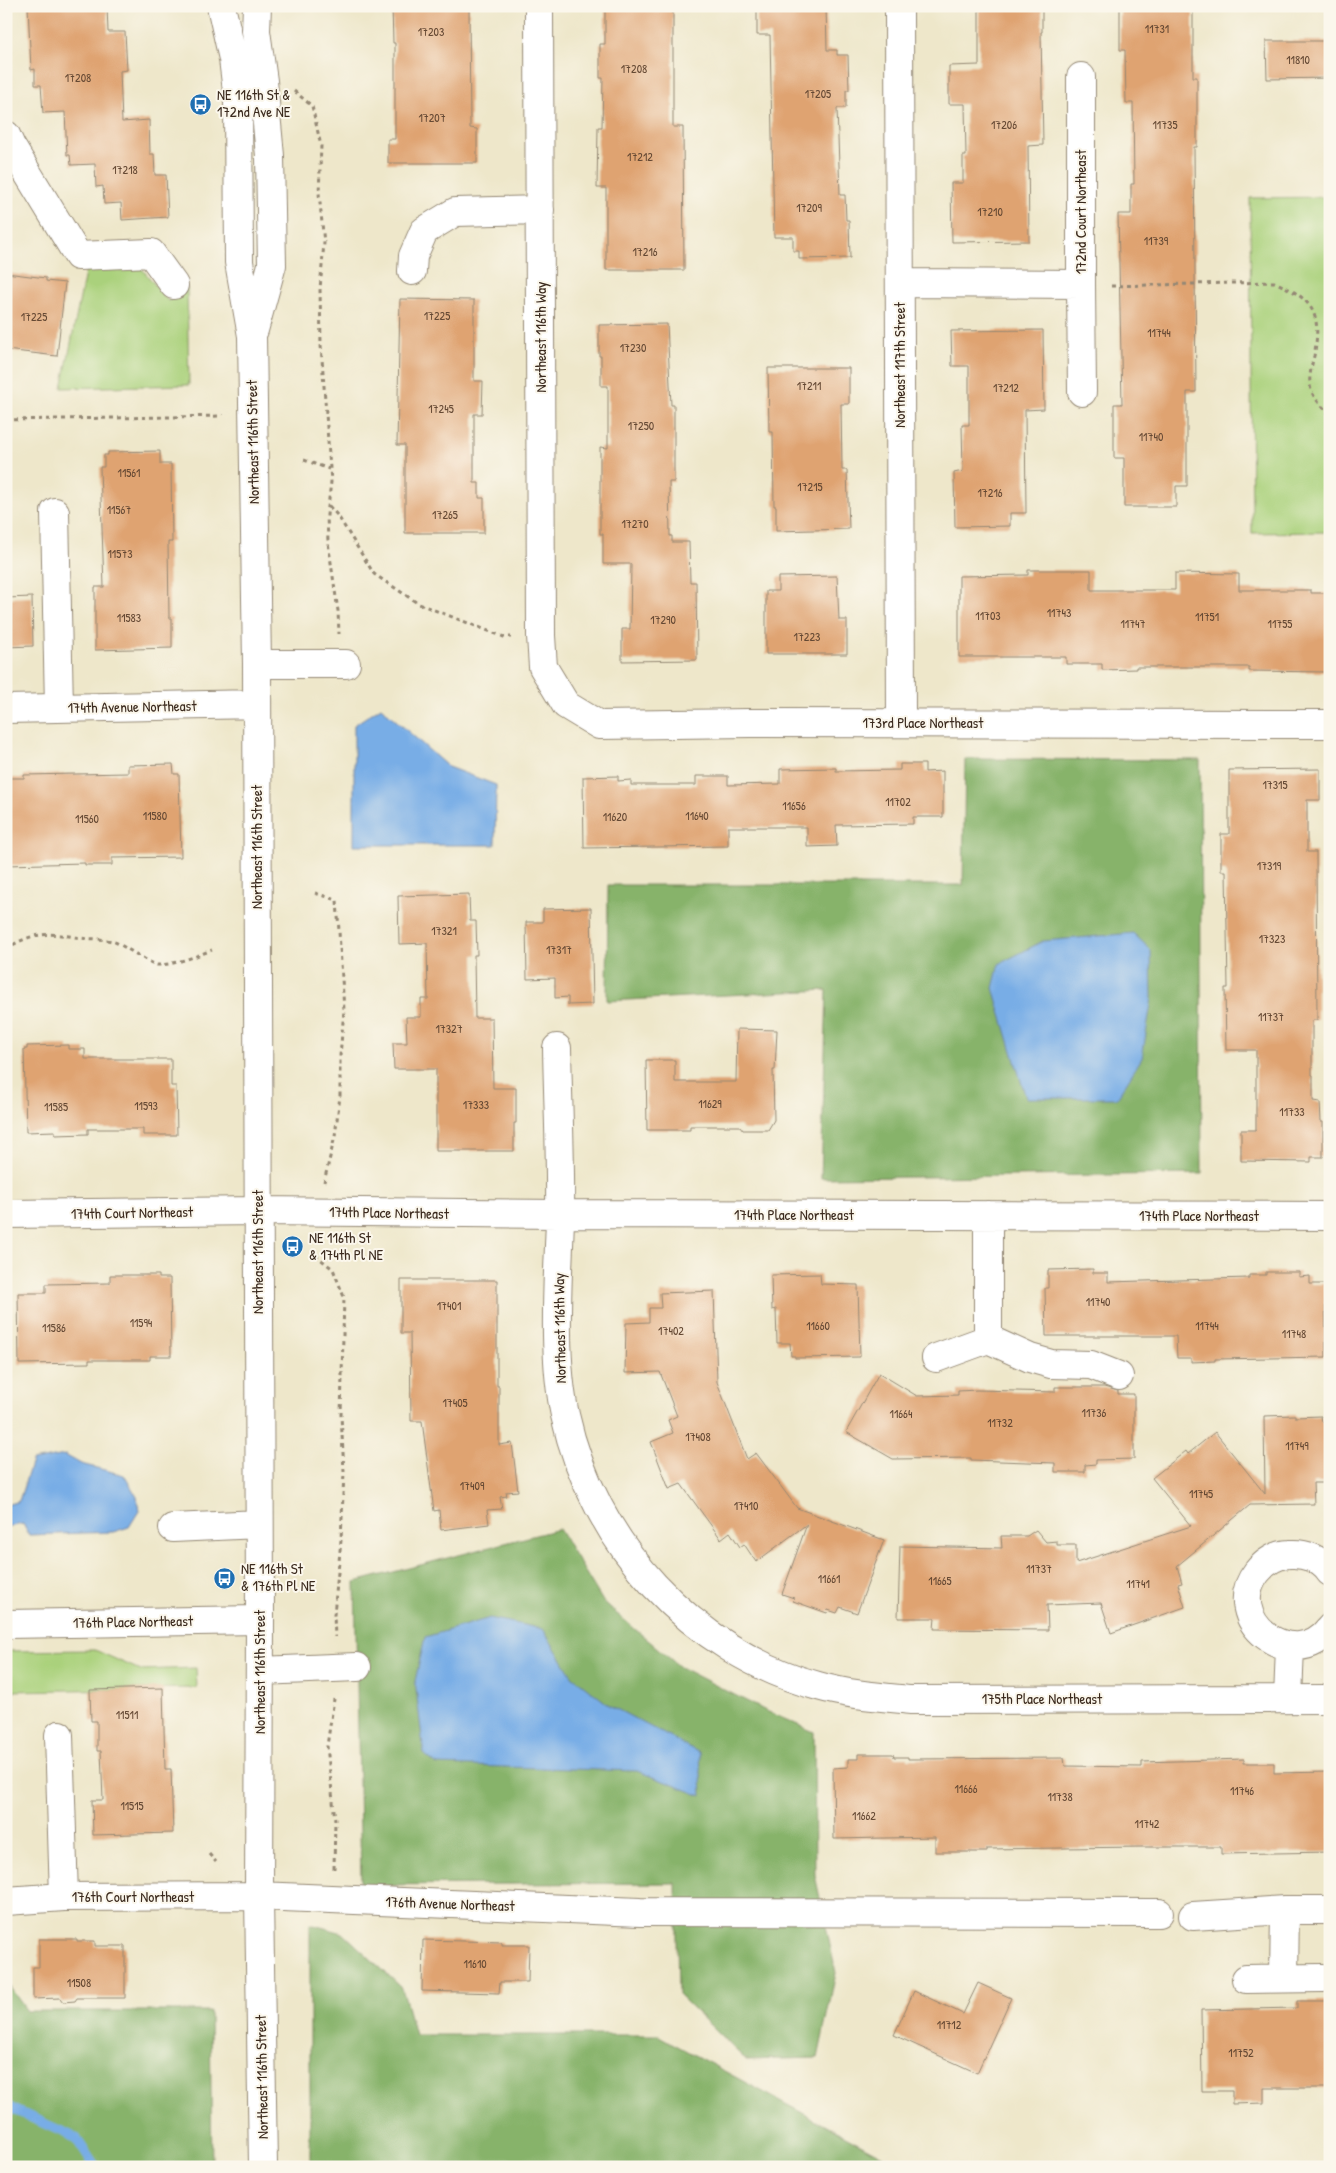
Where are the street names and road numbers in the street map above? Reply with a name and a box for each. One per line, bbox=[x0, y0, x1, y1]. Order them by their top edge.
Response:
street label: 172nd Court Northeast bbox=[1070, 149, 1091, 274]
street label: Northeast 116th Way bbox=[530, 282, 551, 392]
street label: Northeast 117th Street bbox=[889, 301, 910, 428]
street label: Northeast 116th Street bbox=[241, 379, 264, 504]
street label: 174th Avenue Northeast bbox=[67, 695, 197, 718]
street label: 173rd Place Northeast bbox=[862, 712, 984, 733]
street label: Northeast 116th Street bbox=[246, 784, 267, 909]
street label: Northeast 116th Street bbox=[247, 1189, 268, 1314]
street label: 174th Court Northeast bbox=[71, 1201, 194, 1224]
street label: 174th Place Northeast bbox=[329, 1201, 450, 1224]
street label: 174th Place Northeast bbox=[734, 1204, 855, 1225]
street label: 174th Place Northeast bbox=[1139, 1205, 1260, 1226]
street label: Northeast 116th Way bbox=[548, 1272, 571, 1384]
street label: Northeast 116th Street bbox=[249, 1609, 270, 1734]
street label: 176th Place Northeast bbox=[73, 1610, 194, 1633]
street label: 175th Place Northeast bbox=[982, 1688, 1103, 1709]
street label: 176th Court Northeast bbox=[72, 1886, 195, 1907]
street label: 176th Avenue Northeast bbox=[385, 1891, 516, 1916]
street label: Northeast 116th Street bbox=[250, 2014, 273, 2139]

